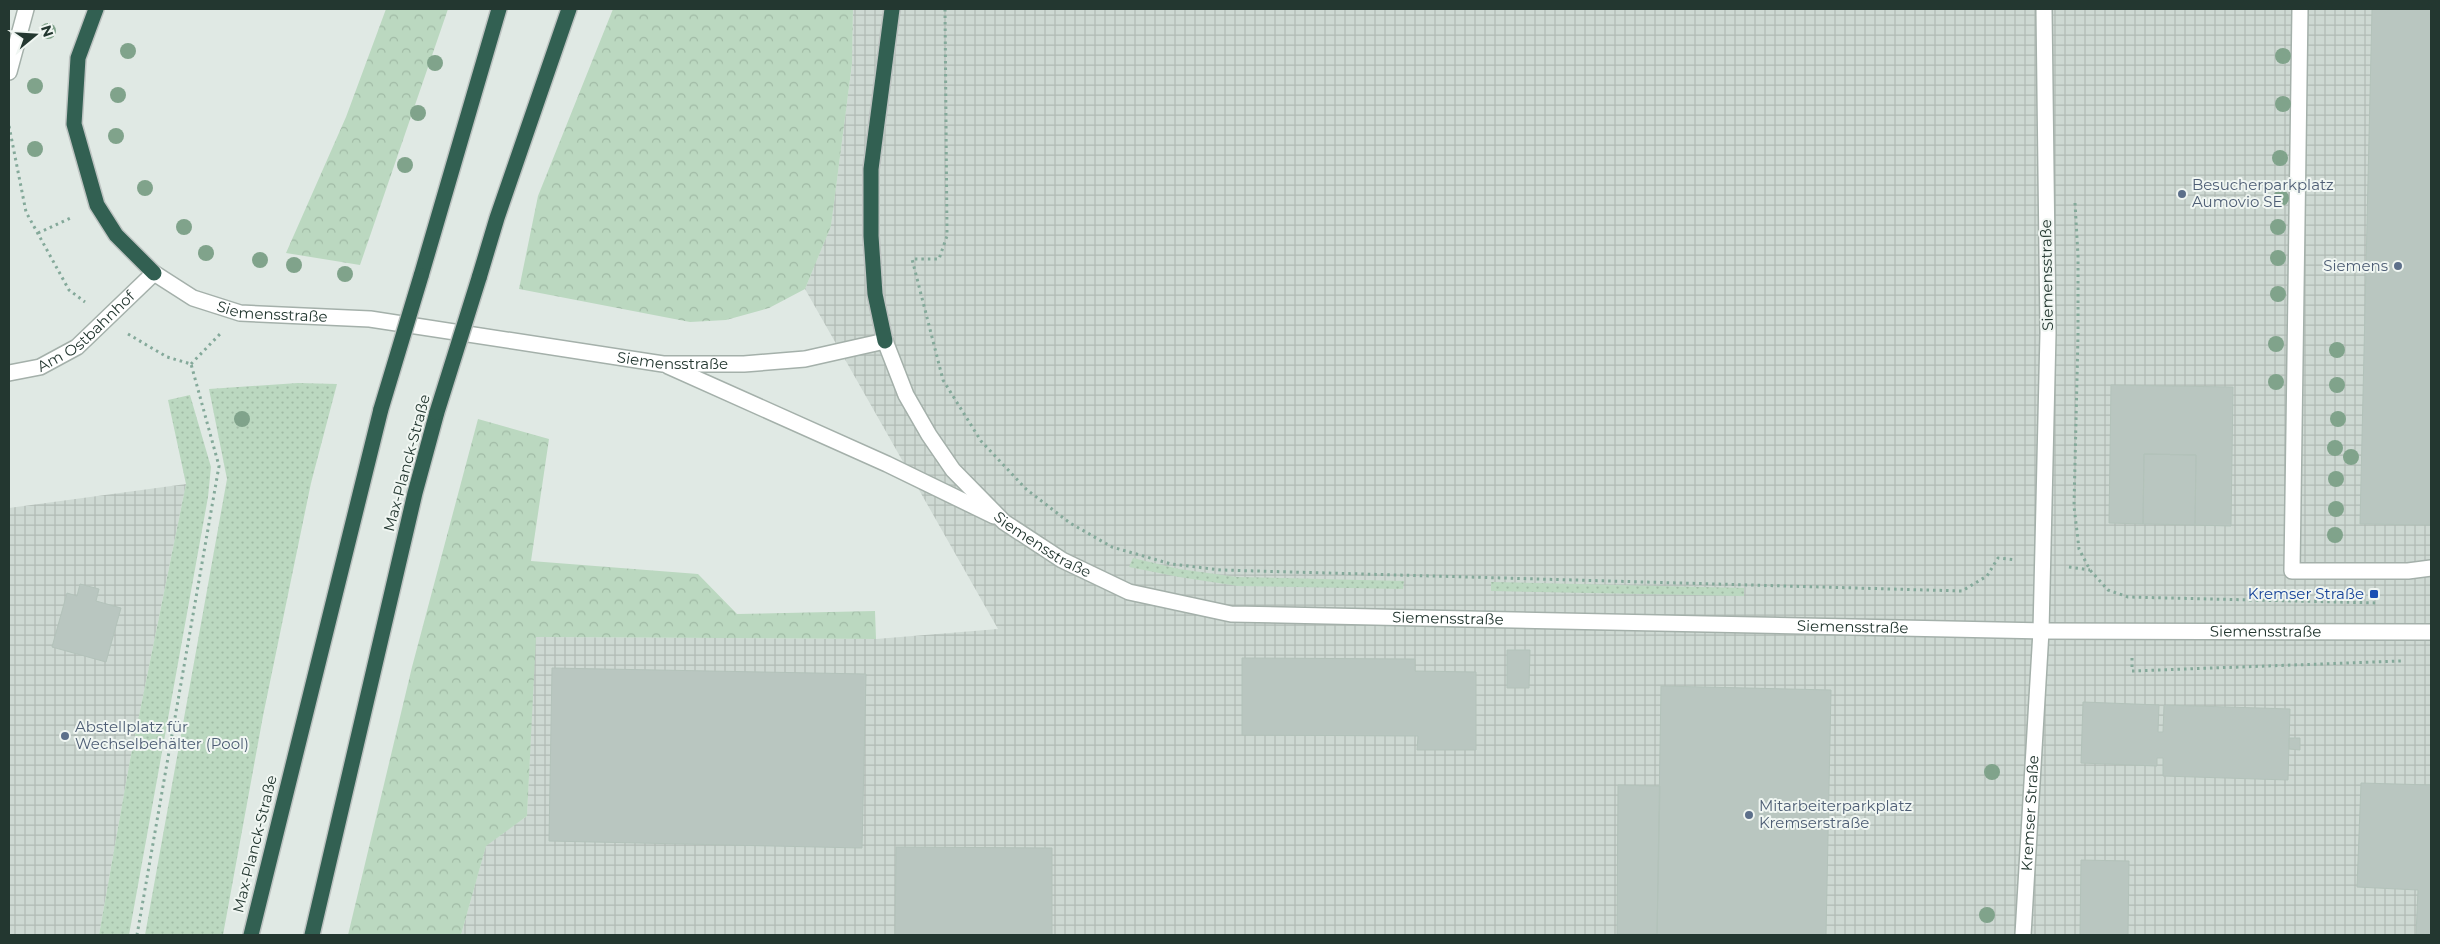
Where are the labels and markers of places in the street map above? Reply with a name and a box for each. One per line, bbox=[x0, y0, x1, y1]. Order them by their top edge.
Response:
place label: Besucherparkplatz Aumovio SE bbox=[2192, 175, 2334, 211]
marker: Besucherparkplatz Aumovio SE bbox=[2176, 188, 2188, 200]
place label: Siemens bbox=[2323, 256, 2388, 275]
marker: Siemens bbox=[2392, 260, 2404, 272]
place label: Kremser Straße bbox=[2248, 584, 2364, 603]
marker: Kremser Straße bbox=[2368, 588, 2380, 600]
place label: Abstellplatz für Wechselbehälter (Pool) bbox=[75, 717, 249, 753]
marker: Abstellplatz für Wechselbehälter (Pool) bbox=[59, 730, 71, 742]
place label: Mitarbeiterparkplatz Kremserstraße bbox=[1759, 796, 1913, 832]
marker: Mitarbeiterparkplatz Kremserstraße bbox=[1743, 809, 1755, 821]

